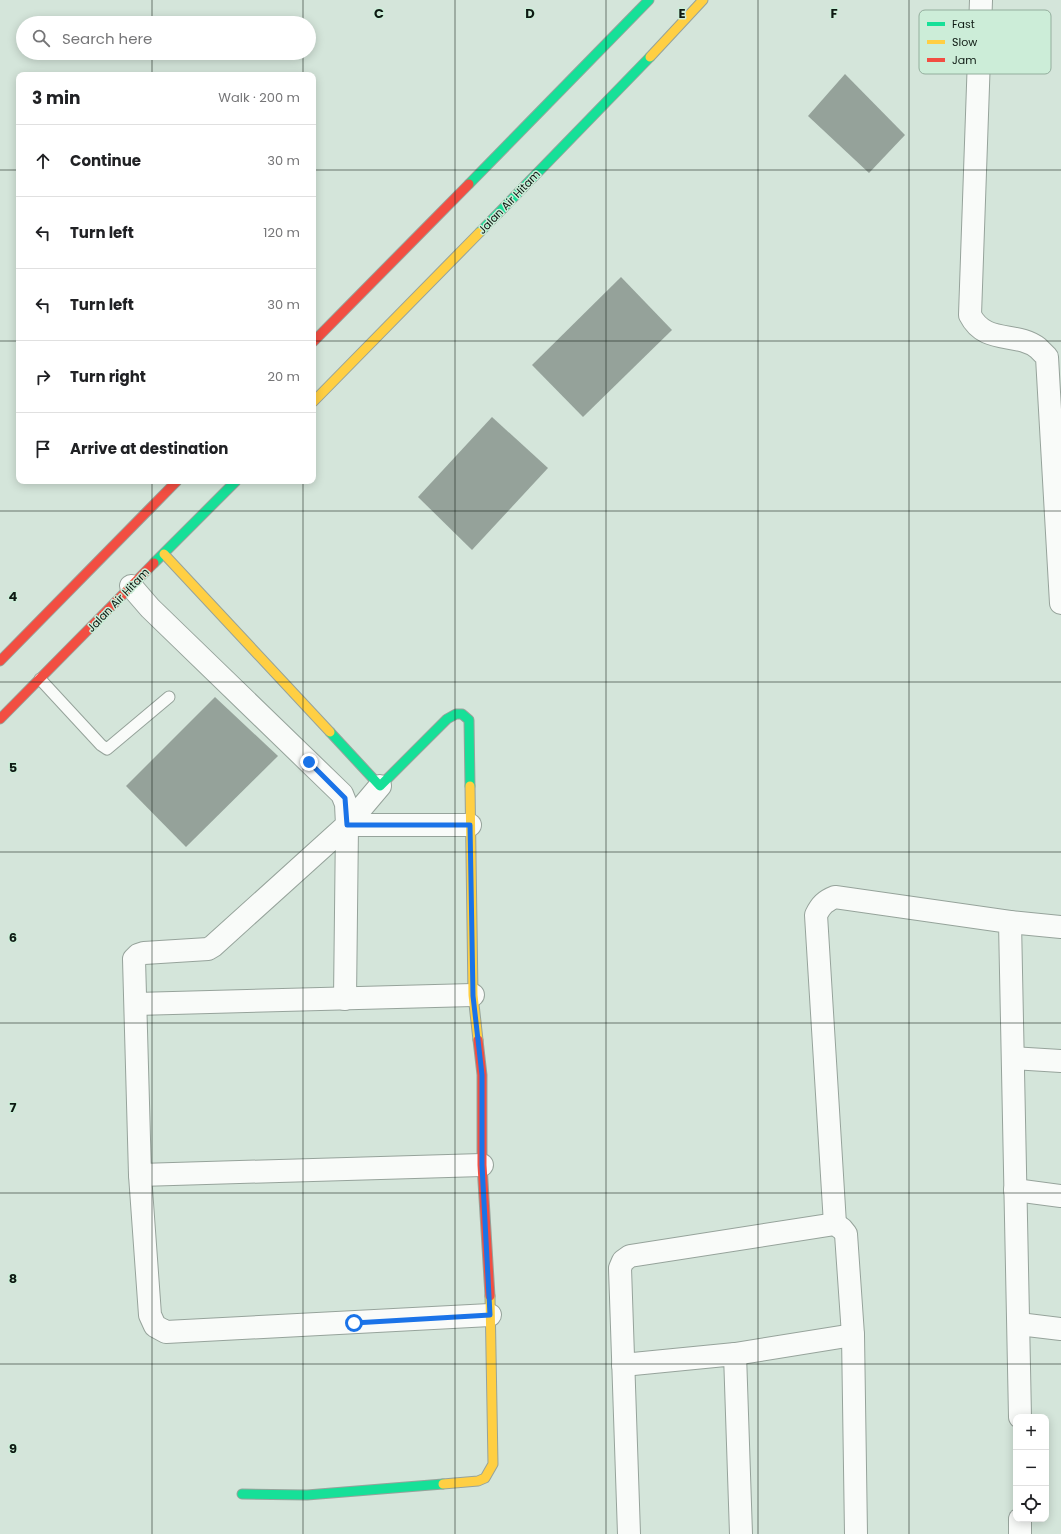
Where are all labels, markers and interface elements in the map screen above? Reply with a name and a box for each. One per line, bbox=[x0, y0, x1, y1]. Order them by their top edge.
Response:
text: C bbox=[374, 4, 384, 23]
text: D bbox=[525, 4, 535, 23]
text: E bbox=[678, 4, 686, 23]
text: F bbox=[830, 4, 838, 23]
legend bbox=[919, 10, 1051, 74]
search box bbox=[16, 16, 316, 60]
text: Fast bbox=[952, 16, 975, 32]
icon: search bbox=[30, 27, 52, 49]
text: Search here bbox=[62, 28, 152, 49]
text: Slow bbox=[952, 34, 977, 50]
text: Jam bbox=[952, 52, 977, 68]
text: 3 min bbox=[32, 86, 80, 110]
text: Walk · 200 m bbox=[218, 88, 300, 107]
icon: ahead bbox=[32, 150, 54, 172]
text: Continue bbox=[70, 150, 141, 171]
text: 30 m bbox=[267, 151, 300, 170]
street label: Jalan Air Hitam bbox=[474, 166, 544, 238]
icon: left bbox=[32, 222, 54, 244]
text: Turn left bbox=[70, 222, 134, 243]
text: 120 m bbox=[263, 223, 300, 242]
icon: left bbox=[32, 294, 54, 316]
text: Turn left bbox=[70, 294, 134, 315]
text: 30 m bbox=[267, 295, 300, 314]
icon: right bbox=[32, 366, 54, 388]
text: Turn right bbox=[70, 366, 146, 387]
text: 20 m bbox=[267, 367, 300, 386]
icon: arrive bbox=[32, 438, 54, 460]
text: Arrive at destination bbox=[70, 438, 228, 459]
street label: Jalan Air Hitam bbox=[83, 564, 153, 636]
text: 4 bbox=[9, 587, 18, 606]
route end bbox=[300, 753, 318, 771]
text: 5 bbox=[9, 758, 17, 777]
text: 6 bbox=[9, 928, 17, 947]
text: 7 bbox=[10, 1098, 17, 1117]
text: 8 bbox=[9, 1269, 17, 1288]
route start bbox=[345, 1314, 363, 1332]
map controls bbox=[1013, 1414, 1049, 1522]
button: + bbox=[1013, 1414, 1049, 1450]
text: 9 bbox=[9, 1439, 17, 1458]
button: − bbox=[1013, 1450, 1049, 1486]
button: locate bbox=[1013, 1486, 1049, 1522]

